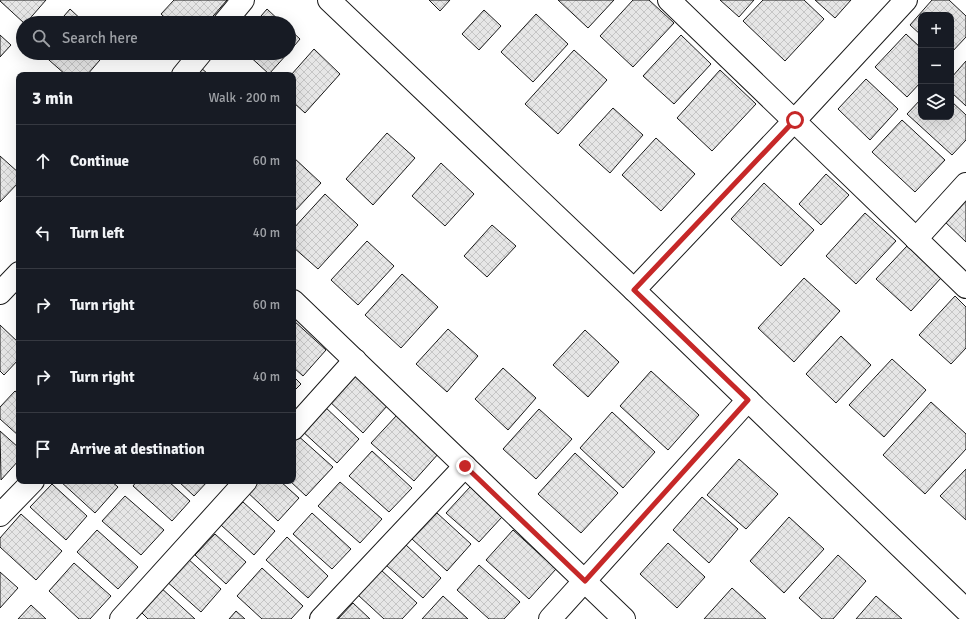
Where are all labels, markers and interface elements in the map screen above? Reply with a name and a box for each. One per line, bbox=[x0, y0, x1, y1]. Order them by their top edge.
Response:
map controls bbox=[918, 12, 954, 120]
button: + bbox=[918, 12, 954, 48]
search box bbox=[16, 16, 296, 60]
icon: search bbox=[30, 27, 52, 49]
text: Search here bbox=[62, 29, 138, 47]
button: − bbox=[918, 48, 954, 84]
button: layers bbox=[918, 84, 954, 120]
text: 3 min bbox=[32, 88, 73, 109]
text: Walk · 200 m bbox=[209, 90, 280, 106]
route start bbox=[786, 111, 804, 129]
icon: ahead bbox=[32, 150, 54, 172]
text: Continue bbox=[70, 152, 129, 170]
text: 60 m bbox=[253, 153, 280, 169]
icon: left bbox=[32, 222, 54, 244]
text: Turn left bbox=[70, 224, 124, 242]
text: 40 m bbox=[253, 225, 280, 241]
icon: right bbox=[32, 294, 54, 316]
text: Turn right bbox=[70, 296, 135, 314]
text: 60 m bbox=[253, 297, 280, 313]
icon: right bbox=[32, 366, 54, 388]
text: Turn right bbox=[70, 368, 135, 386]
text: 40 m bbox=[253, 369, 280, 385]
icon: arrive bbox=[32, 438, 54, 460]
text: Arrive at destination bbox=[70, 440, 205, 458]
route end bbox=[456, 457, 474, 475]

